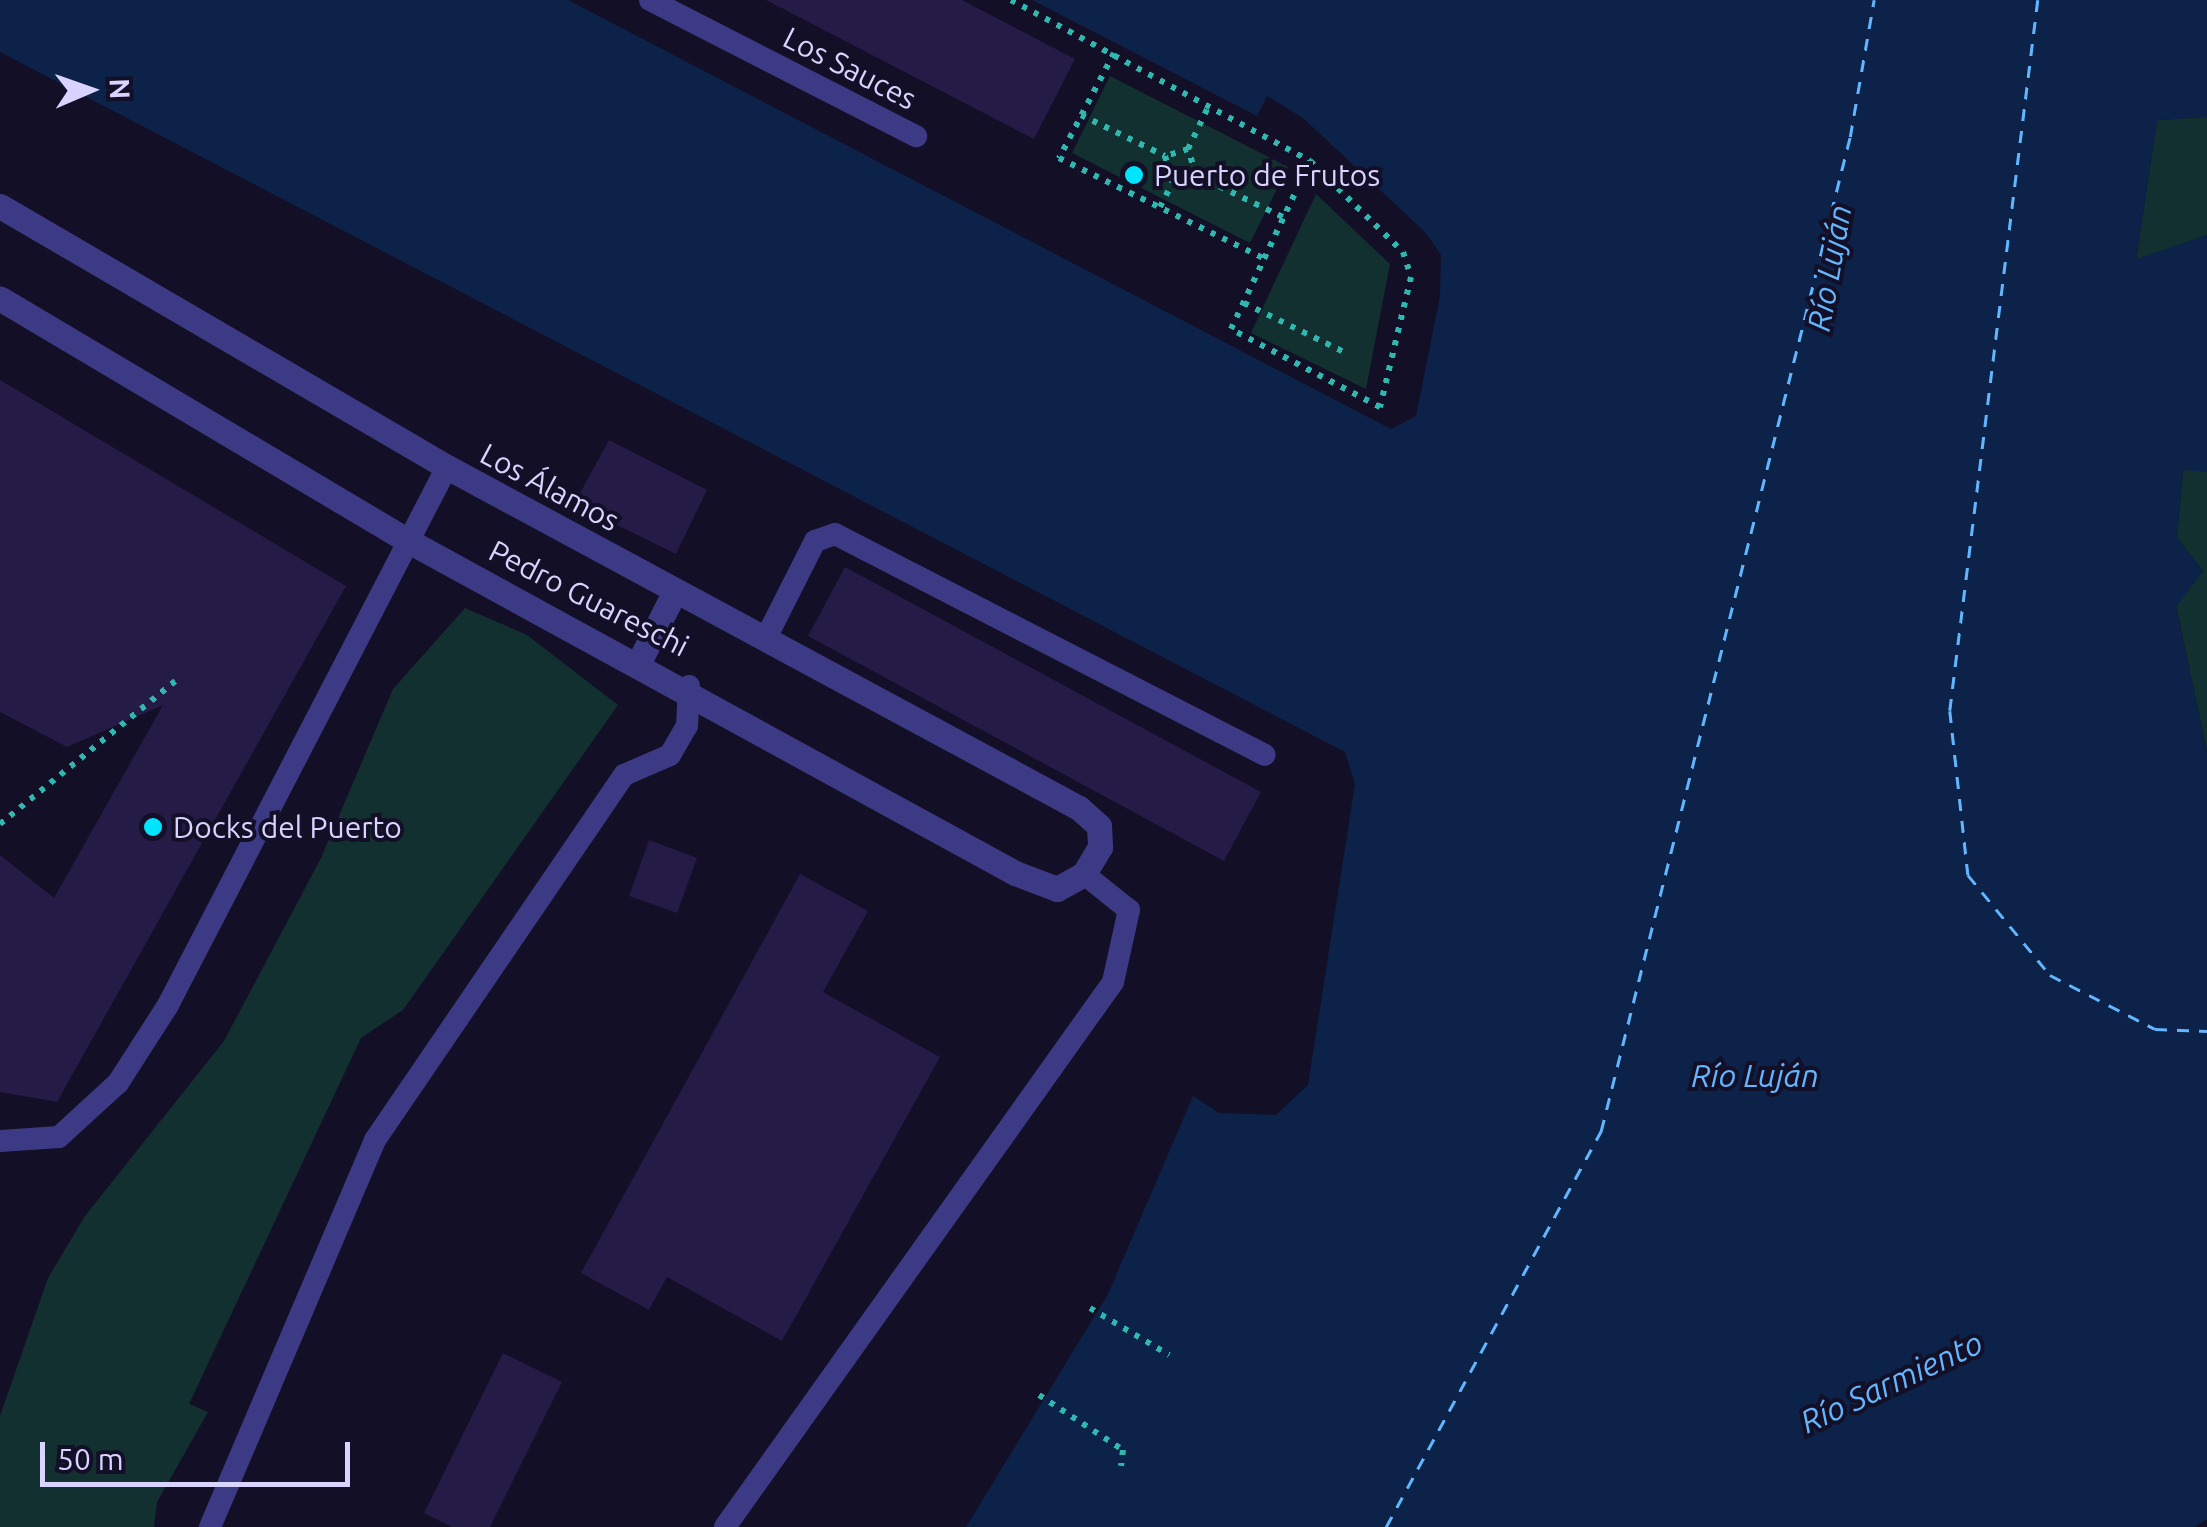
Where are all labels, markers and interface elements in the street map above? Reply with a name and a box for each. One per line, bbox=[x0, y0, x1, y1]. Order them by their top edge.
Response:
street label: Los Sauces bbox=[777, 19, 923, 117]
north arrow bbox=[40, 40, 140, 140]
text: N bbox=[105, 78, 136, 100]
place label: Puerto de Frutos bbox=[1154, 157, 1380, 193]
marker: Puerto de Frutos bbox=[1123, 164, 1145, 186]
water label: Río Luján bbox=[1799, 202, 1859, 334]
street label: Los Álamos bbox=[474, 435, 626, 539]
street label: Pedro Guareschi bbox=[483, 532, 695, 664]
place label: Docks del Puerto bbox=[173, 809, 402, 845]
marker: Docks del Puerto bbox=[142, 816, 164, 838]
water label: Río Luján bbox=[1691, 1056, 1819, 1094]
water label: Río Sarmiento bbox=[1794, 1323, 1988, 1441]
scale bar bbox=[45, 1422, 355, 1484]
text: 50 m bbox=[57, 1442, 124, 1476]

